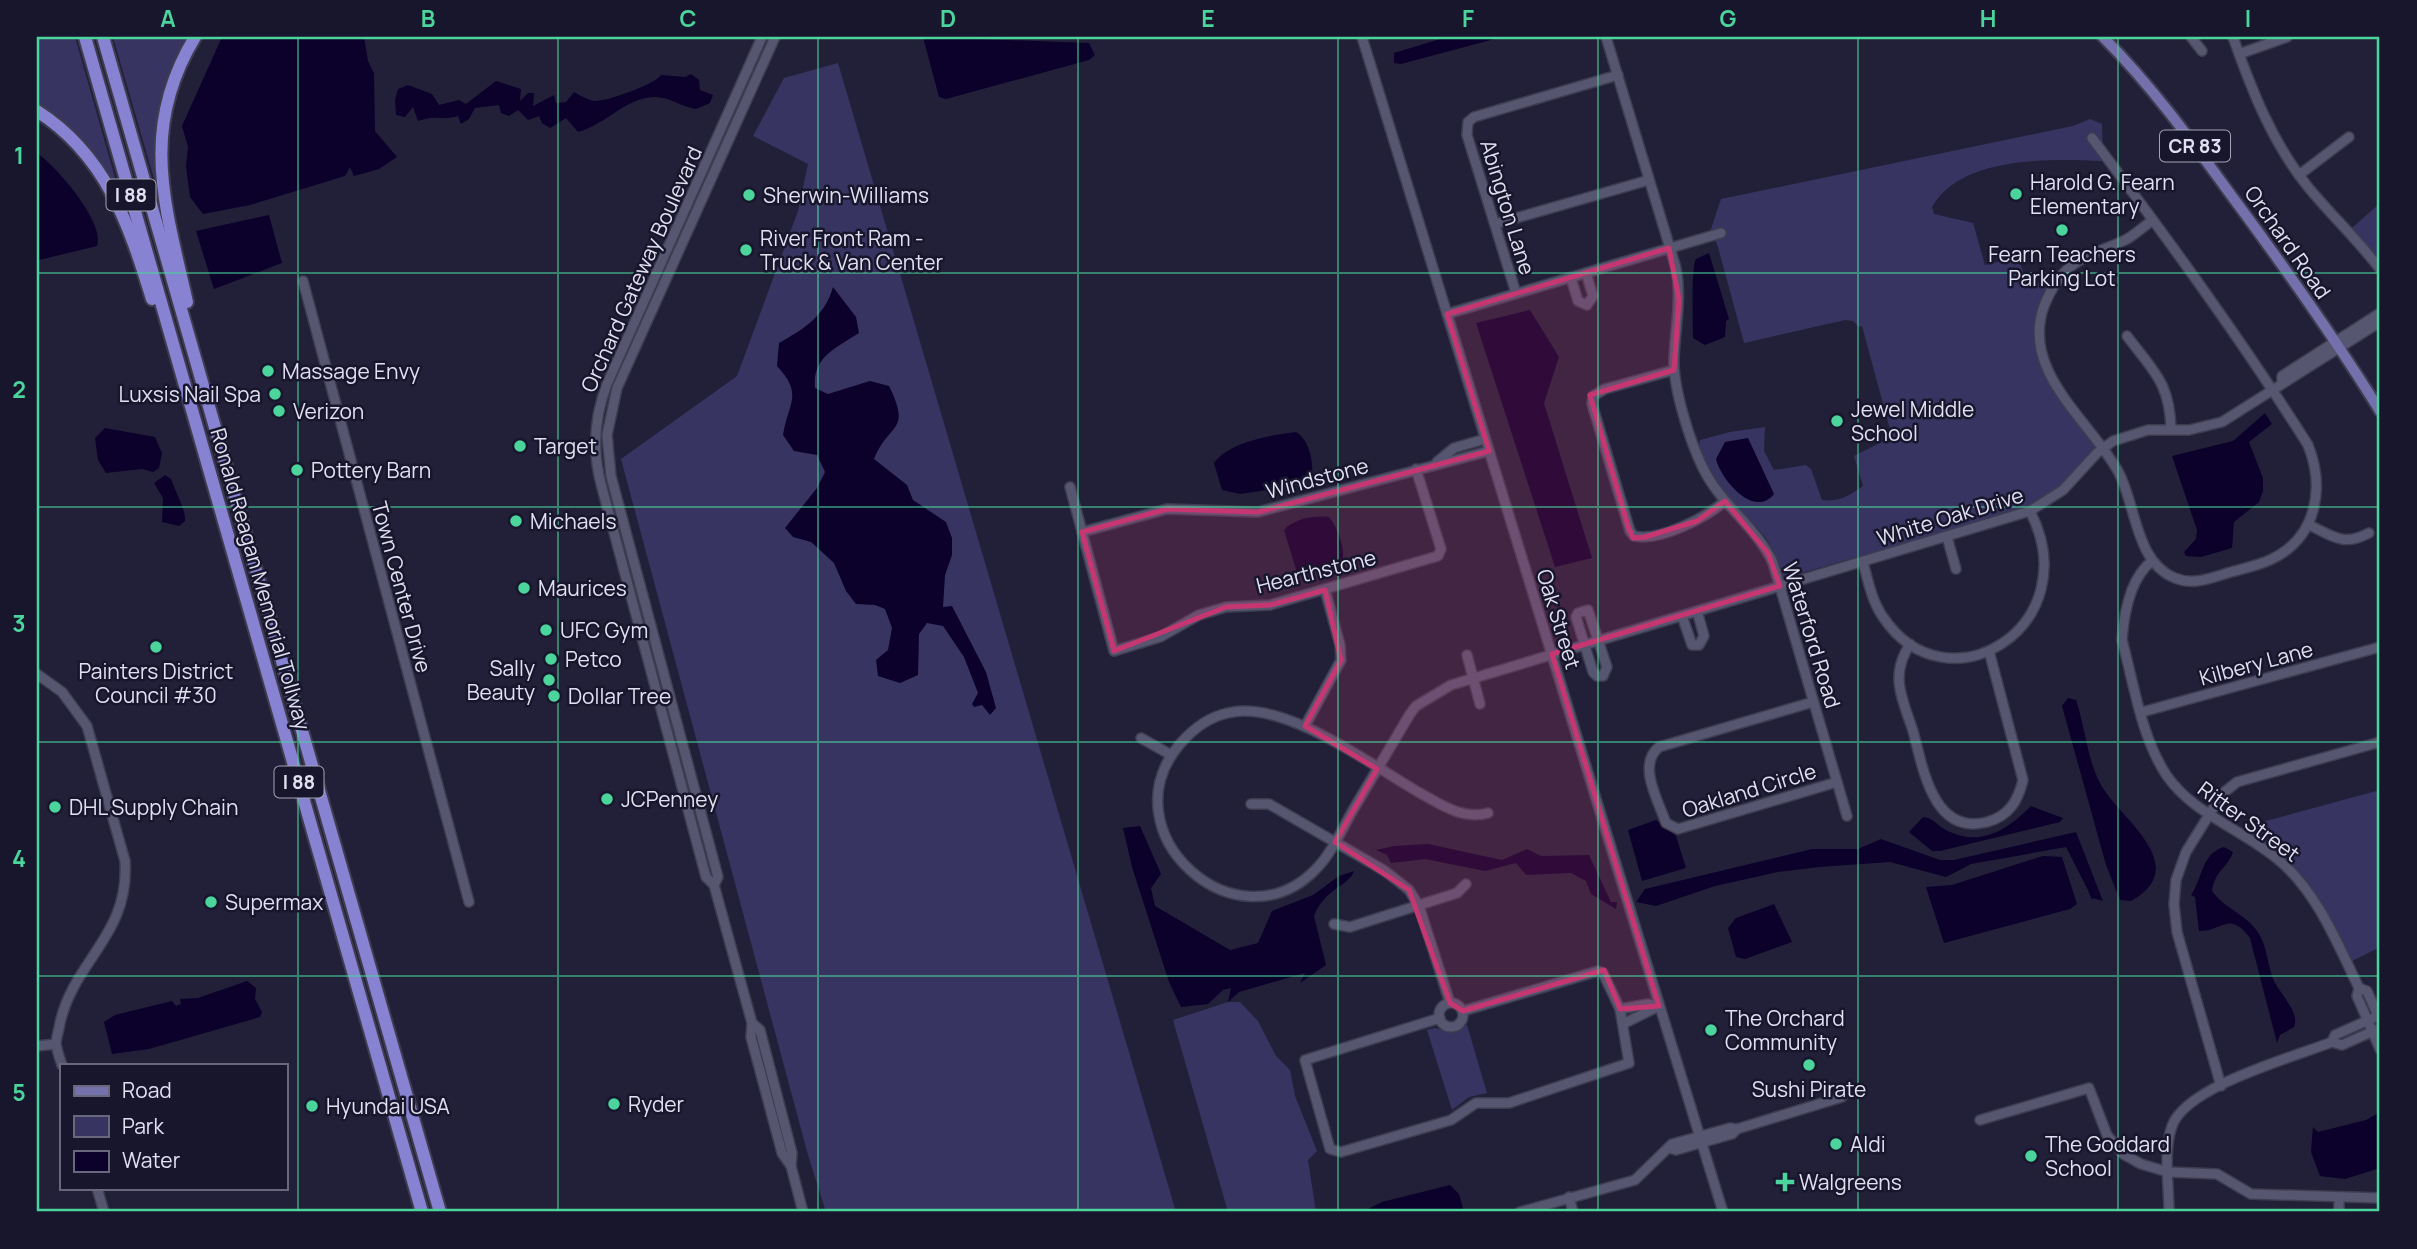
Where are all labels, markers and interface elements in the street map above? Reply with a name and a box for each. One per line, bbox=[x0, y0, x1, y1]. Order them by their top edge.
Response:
text: A bbox=[160, 2, 176, 34]
text: B bbox=[421, 2, 435, 34]
text: C bbox=[680, 2, 697, 34]
text: D bbox=[940, 2, 956, 34]
text: E bbox=[1201, 2, 1215, 34]
text: F bbox=[1462, 2, 1474, 34]
text: G bbox=[1720, 2, 1737, 34]
text: H bbox=[1980, 2, 1996, 34]
text: I bbox=[2245, 2, 2251, 34]
road number: CR 83 bbox=[2160, 130, 2230, 162]
street label: Abington Lane bbox=[1474, 136, 1542, 278]
text: 1 bbox=[14, 139, 24, 171]
street label: Orchard Gateway Boulevard bbox=[574, 142, 708, 396]
place label: Harold G. Fearn Elementary bbox=[2030, 168, 2175, 220]
road number: I 88 bbox=[106, 180, 156, 210]
street label: Orchard Road bbox=[2239, 180, 2337, 304]
place label: Sherwin-Williams bbox=[763, 181, 929, 209]
marker: Harold G. Fearn Elementary bbox=[2008, 186, 2024, 202]
marker: Sherwin-Williams bbox=[741, 187, 757, 203]
marker: Fearn Teachers Parking Lot bbox=[2054, 222, 2070, 238]
place label: River Front Ram - Truck & Van Center bbox=[760, 224, 943, 276]
place label: Fearn Teachers Parking Lot bbox=[1988, 240, 2136, 292]
marker: River Front Ram - Truck & Van Center bbox=[738, 242, 754, 258]
place label: Massage Envy bbox=[282, 357, 420, 385]
marker: Massage Envy bbox=[260, 363, 276, 379]
text: 2 bbox=[12, 373, 26, 405]
place label: Luxsis Nail Spa bbox=[118, 380, 261, 408]
marker: Luxsis Nail Spa bbox=[267, 386, 283, 402]
place label: Jewel Middle School bbox=[1851, 395, 1974, 447]
place label: Verizon bbox=[293, 397, 364, 425]
marker: Verizon bbox=[271, 403, 287, 419]
marker: Jewel Middle School bbox=[1829, 413, 1845, 429]
street label: Ronald Reagan Memorial Tollway bbox=[204, 425, 318, 733]
place label: Target bbox=[534, 432, 597, 460]
marker: Target bbox=[512, 438, 528, 454]
street label: Windstone bbox=[1263, 451, 1371, 505]
place label: Pottery Barn bbox=[311, 456, 431, 484]
marker: Pottery Barn bbox=[289, 462, 305, 478]
street label: White Oak Drive bbox=[1873, 480, 2027, 552]
street label: Town Center Drive bbox=[366, 498, 438, 676]
place label: Michaels bbox=[530, 507, 617, 535]
marker: Michaels bbox=[508, 513, 524, 529]
street label: Hearthstone bbox=[1253, 543, 1379, 599]
street label: Waterford Road bbox=[1776, 559, 1848, 711]
street label: Oak Street bbox=[1531, 566, 1587, 672]
place label: Maurices bbox=[538, 574, 627, 602]
marker: Maurices bbox=[516, 580, 532, 596]
text: 3 bbox=[12, 607, 26, 639]
place label: UFC Gym bbox=[560, 616, 648, 644]
marker: UFC Gym bbox=[538, 622, 554, 638]
street label: Kilbery Lane bbox=[2196, 634, 2316, 692]
marker: Painters District Council #30 bbox=[148, 639, 164, 655]
place label: Petco bbox=[565, 645, 622, 673]
marker: Petco bbox=[543, 651, 559, 667]
place label: Sally Beauty bbox=[467, 654, 535, 706]
place label: Painters District Council #30 bbox=[79, 657, 233, 709]
marker: Sally Beauty bbox=[541, 672, 557, 688]
place label: Dollar Tree bbox=[568, 682, 671, 710]
marker: Dollar Tree bbox=[546, 688, 562, 704]
street label: Oakland Circle bbox=[1679, 756, 1819, 824]
road number: I 88 bbox=[274, 766, 324, 797]
street label: Ritter Street bbox=[2192, 775, 2306, 867]
place label: JCPenney bbox=[621, 785, 718, 813]
marker: JCPenney bbox=[599, 791, 615, 807]
place label: DHL Supply Chain bbox=[69, 793, 238, 821]
marker: DHL Supply Chain bbox=[47, 799, 63, 815]
text: 4 bbox=[12, 842, 26, 874]
place label: Supermax bbox=[225, 888, 323, 916]
marker: Supermax bbox=[203, 894, 219, 910]
place label: The Orchard Community bbox=[1725, 1004, 1845, 1056]
marker: The Orchard Community bbox=[1703, 1022, 1719, 1038]
marker: Sushi Pirate bbox=[1801, 1057, 1817, 1073]
legend bbox=[60, 1064, 287, 1190]
place label: Sushi Pirate bbox=[1752, 1075, 1866, 1103]
text: 5 bbox=[12, 1076, 26, 1108]
text: Road bbox=[122, 1076, 172, 1104]
place label: Ryder bbox=[628, 1090, 685, 1118]
place label: Hyundai USA bbox=[326, 1092, 450, 1120]
marker: Ryder bbox=[606, 1096, 622, 1112]
marker: Hyundai USA bbox=[304, 1098, 320, 1114]
text: Park bbox=[122, 1112, 164, 1140]
place label: Aldi bbox=[1850, 1130, 1886, 1158]
place label: The Goddard School bbox=[2045, 1130, 2170, 1182]
marker: Aldi bbox=[1828, 1136, 1844, 1152]
text: Water bbox=[122, 1146, 181, 1174]
marker: The Goddard School bbox=[2023, 1148, 2039, 1164]
place label: Walgreens bbox=[1799, 1168, 1902, 1196]
marker: Walgreens bbox=[1777, 1174, 1793, 1190]

